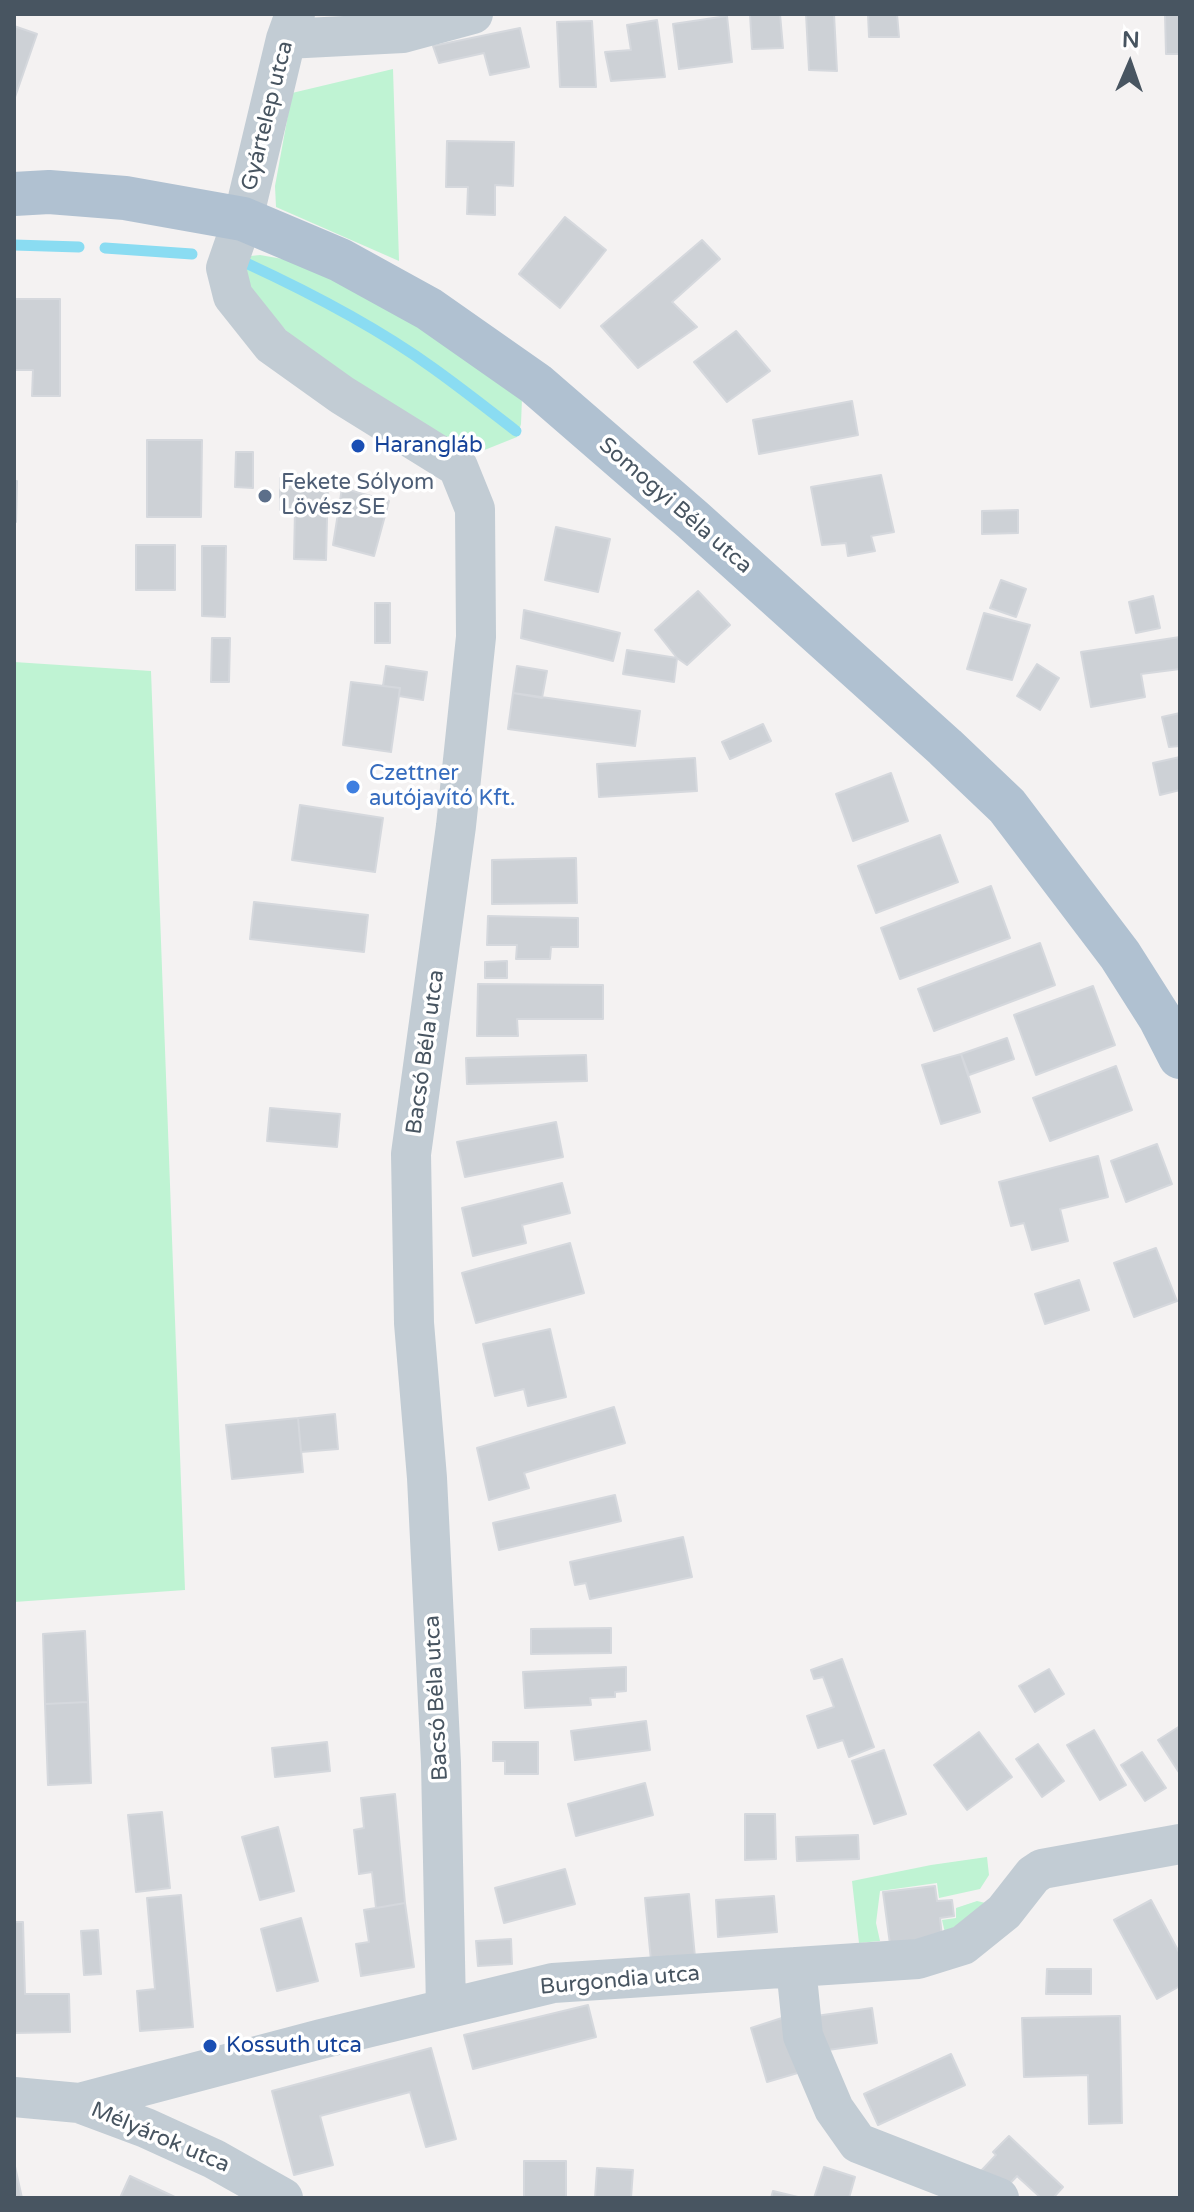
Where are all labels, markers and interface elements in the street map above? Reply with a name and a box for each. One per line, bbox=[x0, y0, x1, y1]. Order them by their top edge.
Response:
north arrow bbox=[1090, 24, 1170, 104]
text: N bbox=[1122, 27, 1140, 53]
street label: Gyártelep utca bbox=[237, 39, 299, 193]
street label: Somogyi Béla utca bbox=[593, 432, 757, 580]
place label: Harangláb bbox=[374, 433, 483, 459]
marker: Harangláb bbox=[349, 437, 367, 455]
place label: Fekete Sólyom Lövész SE bbox=[281, 470, 434, 522]
marker: Fekete Sólyom Lövész SE bbox=[256, 487, 274, 505]
place label: Czettner autójavító Kft. bbox=[369, 761, 516, 812]
marker: Czettner autójavító Kft. bbox=[344, 778, 362, 796]
street label: Bacsó Béla utca bbox=[401, 968, 451, 1136]
street label: Bacsó Béla utca bbox=[419, 1614, 455, 1782]
street label: Burgondia utca bbox=[539, 1961, 701, 2001]
place label: Kossuth utca bbox=[226, 2033, 362, 2059]
marker: Kossuth utca bbox=[201, 2037, 219, 2055]
street label: Mélyárok utca bbox=[87, 2097, 233, 2179]

